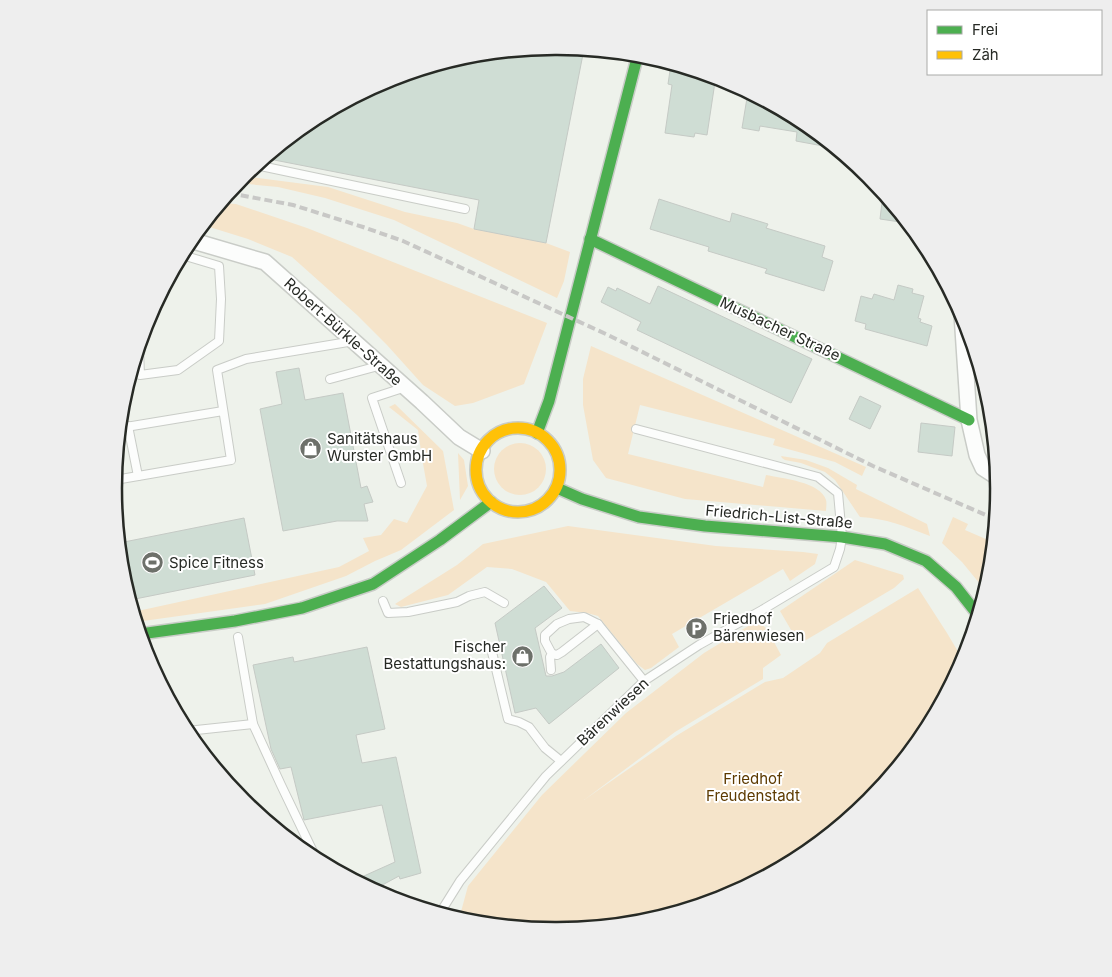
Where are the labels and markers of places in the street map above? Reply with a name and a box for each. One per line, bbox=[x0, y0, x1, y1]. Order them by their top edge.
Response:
place label: Sanitätshaus Wurster GmbH bbox=[327, 429, 432, 465]
shop icon: Sanitätshaus Wurster GmbH bbox=[299, 436, 323, 460]
sports icon: Spice Fitness bbox=[141, 551, 165, 575]
place label: Spice Fitness bbox=[169, 553, 264, 572]
place label: Friedhof Bärenwiesen bbox=[713, 609, 804, 645]
parking icon: Friedhof Bärenwiesen bbox=[685, 616, 709, 640]
place label: Fischer Bestattungshaus: bbox=[383, 637, 506, 673]
shop icon: Fischer Bestattungshaus: bbox=[510, 644, 534, 668]

